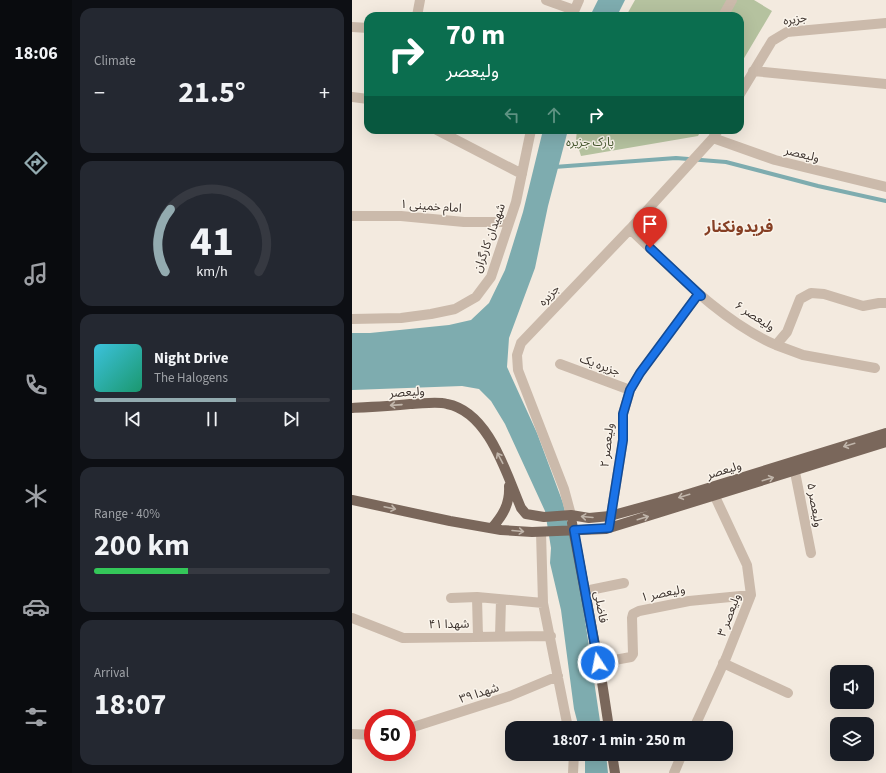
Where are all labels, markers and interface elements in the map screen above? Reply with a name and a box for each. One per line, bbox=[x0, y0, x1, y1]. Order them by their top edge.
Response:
street label: جزیره bbox=[782, 9, 808, 30]
text: 70 m bbox=[446, 15, 505, 55]
icon: right bbox=[380, 28, 432, 80]
text: 18:06 bbox=[14, 41, 58, 66]
text: Climate bbox=[94, 52, 136, 70]
text: ولیعصر bbox=[446, 59, 499, 84]
text: 21.5° bbox=[178, 71, 246, 114]
text: − bbox=[94, 77, 105, 109]
text: + bbox=[319, 77, 330, 109]
icon: left bbox=[501, 104, 523, 126]
icon: ahead bbox=[543, 104, 565, 126]
icon: right bbox=[585, 104, 607, 126]
park label: پارک جزیره bbox=[566, 134, 614, 151]
street label: ولیعصر bbox=[782, 142, 821, 167]
icon: directions bbox=[22, 149, 50, 177]
street label: امام خمینی ۱ bbox=[400, 196, 462, 217]
street label: شهیدان کارگران bbox=[469, 201, 510, 275]
pin bbox=[633, 207, 667, 248]
text: 41 bbox=[190, 211, 234, 271]
icon: arrive bbox=[639, 213, 661, 235]
district label: فریدونکنار bbox=[704, 216, 773, 238]
icon: music bbox=[22, 260, 50, 288]
text: km/h bbox=[196, 260, 228, 281]
street label: جزیره bbox=[535, 281, 564, 310]
street label: ولیعصر ۶ bbox=[731, 297, 778, 336]
text: Night Drive bbox=[154, 348, 229, 369]
street label: جزیره یک bbox=[577, 350, 622, 381]
text: The Halogens bbox=[154, 369, 228, 387]
icon: phone bbox=[22, 371, 50, 399]
street label: ولیعصر bbox=[388, 383, 425, 402]
one-way arrow bbox=[390, 402, 403, 409]
icon: previous bbox=[122, 408, 144, 430]
icon: pause bbox=[201, 408, 223, 430]
icon: next bbox=[280, 408, 302, 430]
street label: ولیعصر ۲ bbox=[596, 422, 619, 468]
one-way arrow bbox=[843, 441, 855, 449]
one-way arrow bbox=[496, 452, 503, 464]
street label: ولیعصر bbox=[704, 457, 744, 484]
one-way arrow bbox=[761, 475, 774, 482]
icon: climate bbox=[22, 482, 50, 510]
street label: ولیعصر ۵ bbox=[802, 482, 827, 529]
one-way arrow bbox=[679, 492, 691, 500]
text: Range · 40% bbox=[94, 505, 160, 523]
one-way arrow bbox=[383, 505, 396, 513]
one-way arrow bbox=[581, 513, 594, 520]
one-way arrow bbox=[637, 514, 650, 521]
text: 200 km bbox=[94, 524, 190, 567]
one-way arrow bbox=[511, 528, 524, 535]
street label: ولیعصر ۱ bbox=[640, 581, 687, 606]
street label: فاضلی bbox=[589, 590, 612, 624]
street label: ولیعصر ۳ bbox=[714, 591, 745, 639]
icon: car bbox=[22, 593, 50, 621]
street label: شهدا ۴۱ bbox=[428, 616, 470, 633]
position arrow bbox=[577, 642, 619, 684]
text: Arrival bbox=[94, 664, 129, 682]
map controls bbox=[830, 665, 874, 761]
button: sound bbox=[830, 665, 874, 709]
street label: شهدا ۳۹ bbox=[457, 679, 501, 708]
text: 18:07 bbox=[94, 683, 166, 726]
icon: filters bbox=[22, 703, 50, 731]
speed limit sign: 50 bbox=[364, 709, 416, 761]
button: layers bbox=[830, 717, 874, 761]
text: 18:07 · 1 min · 250 m bbox=[552, 730, 686, 751]

